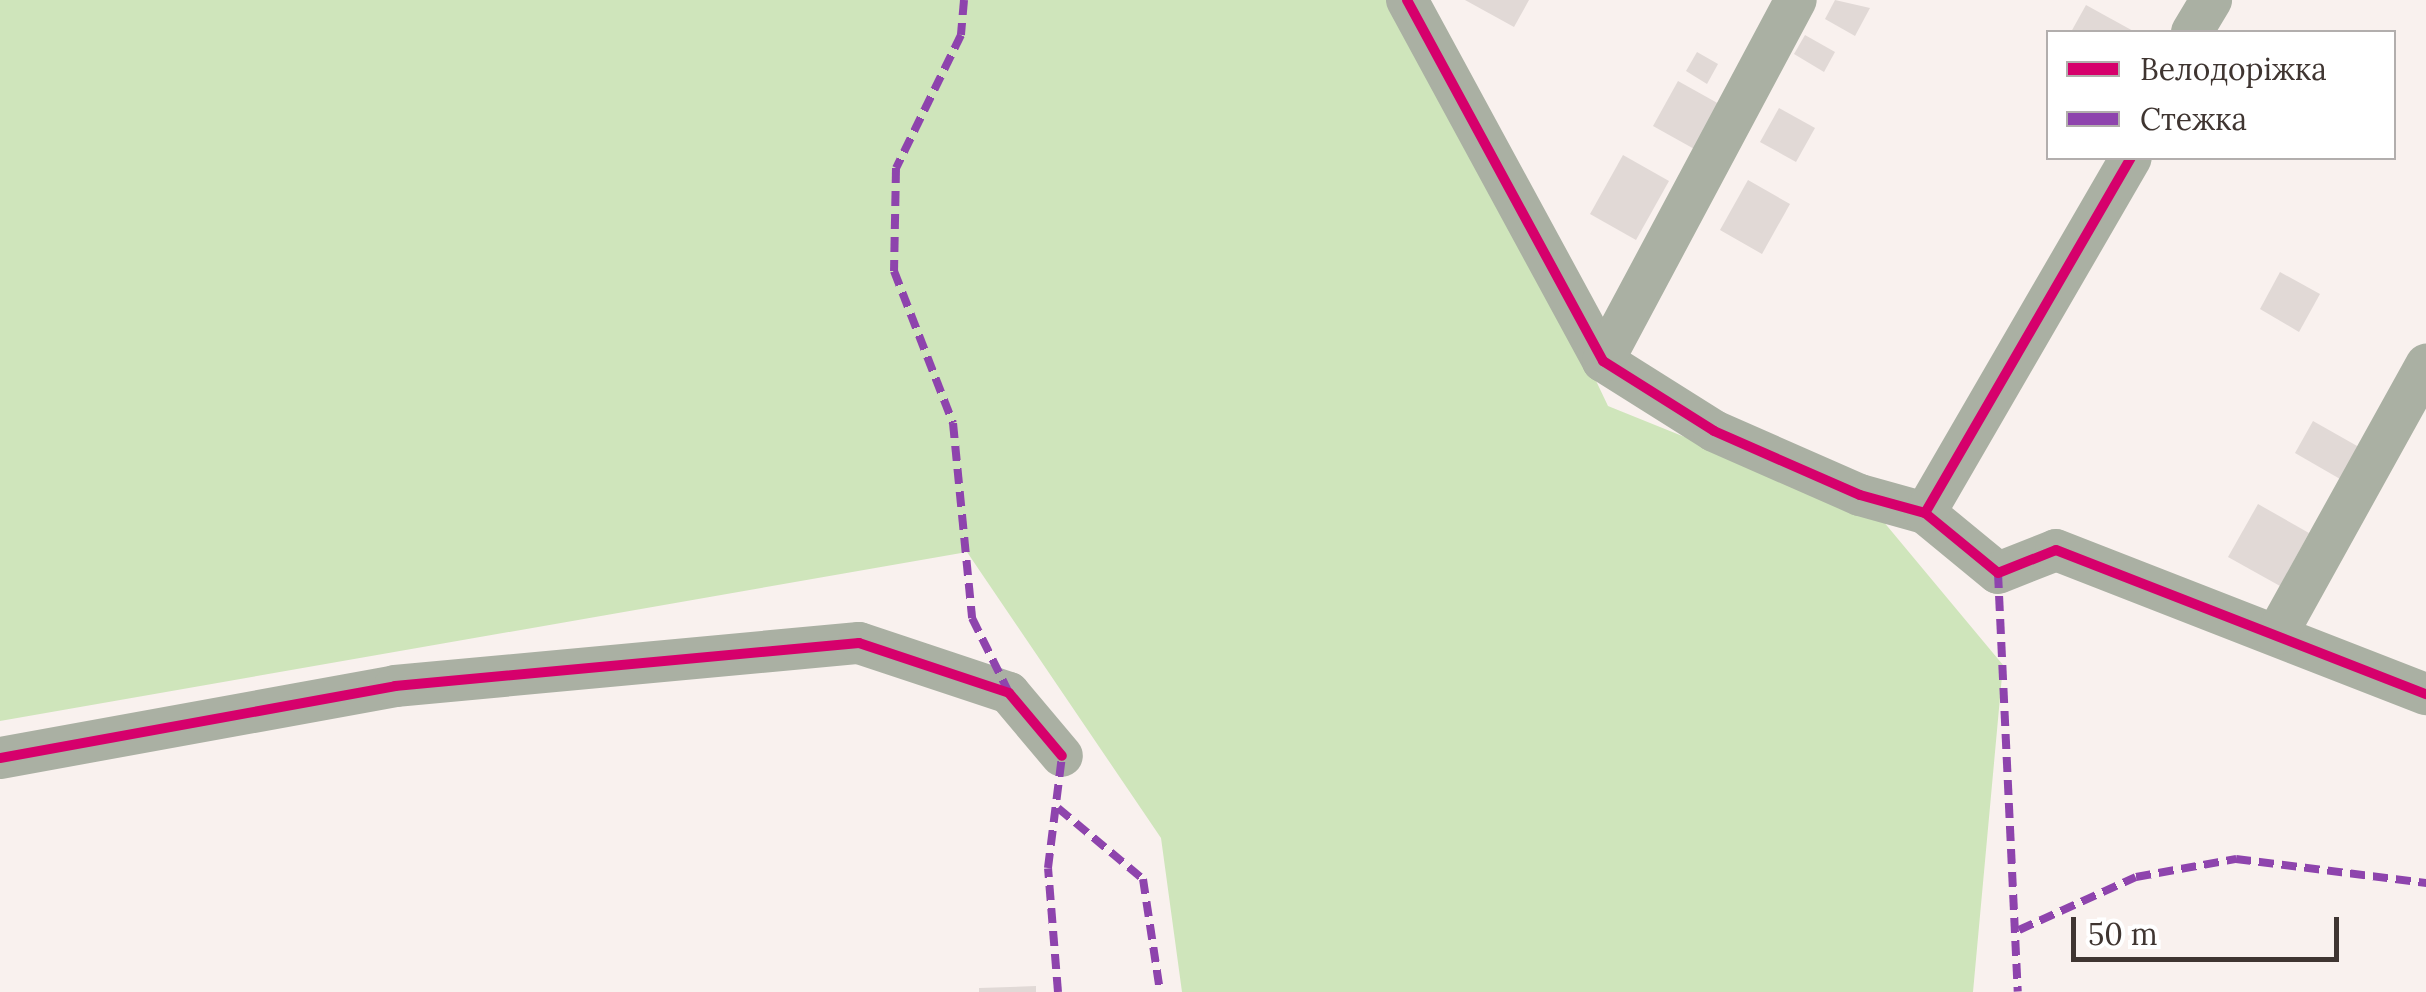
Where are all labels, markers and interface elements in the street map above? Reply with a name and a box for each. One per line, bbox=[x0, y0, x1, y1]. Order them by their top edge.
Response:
legend bbox=[2046, 30, 2396, 160]
text: Велодоріжка bbox=[2140, 50, 2327, 88]
text: Стежка bbox=[2140, 100, 2247, 138]
scale bar bbox=[2076, 897, 2344, 959]
text: 50 m bbox=[2088, 915, 2158, 953]

